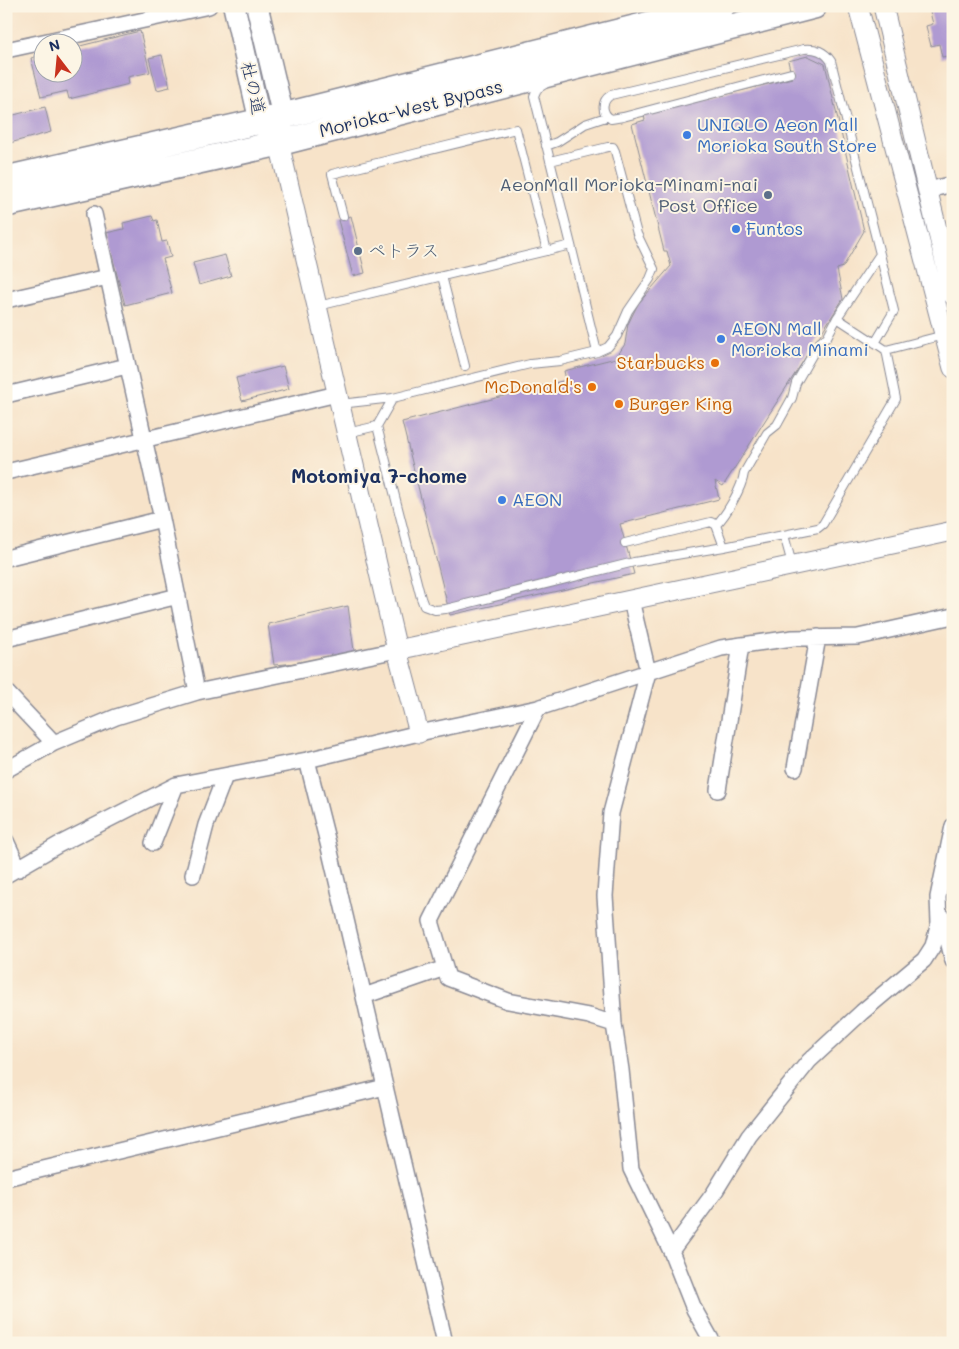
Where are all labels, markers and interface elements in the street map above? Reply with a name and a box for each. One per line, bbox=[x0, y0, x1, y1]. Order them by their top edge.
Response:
north arrow bbox=[32, 32, 82, 82]
text: N bbox=[47, 34, 62, 56]
street label: 杜の道 bbox=[236, 59, 272, 117]
street label: Morioka-West Bypass bbox=[316, 74, 505, 142]
place label: UNIQLO Aeon Mall Morioka South Store bbox=[697, 112, 877, 157]
marker: UNIQLO Aeon Mall Morioka South Store bbox=[681, 129, 693, 141]
place label: AeonMall Morioka-Minami-nai Post Office bbox=[500, 172, 758, 217]
marker: AeonMall Morioka-Minami-nai Post Office bbox=[762, 189, 774, 201]
place label: Funtos bbox=[746, 216, 803, 240]
marker: Funtos bbox=[730, 223, 742, 235]
place label: ペトラス bbox=[368, 238, 439, 262]
marker: ペトラス bbox=[352, 245, 364, 257]
place label: AEON Mall Morioka Minami bbox=[731, 316, 869, 361]
marker: AEON Mall Morioka Minami bbox=[715, 333, 727, 345]
place label: Starbucks bbox=[616, 350, 705, 374]
marker: Starbucks bbox=[709, 357, 721, 369]
place label: McDonald's bbox=[484, 374, 582, 398]
marker: McDonald's bbox=[586, 381, 598, 393]
place label: Burger King bbox=[629, 391, 732, 415]
marker: Burger King bbox=[613, 398, 625, 410]
district label: Motomiya 7-chome bbox=[291, 463, 467, 488]
place label: AEON bbox=[512, 487, 562, 511]
marker: AEON bbox=[496, 494, 508, 506]

